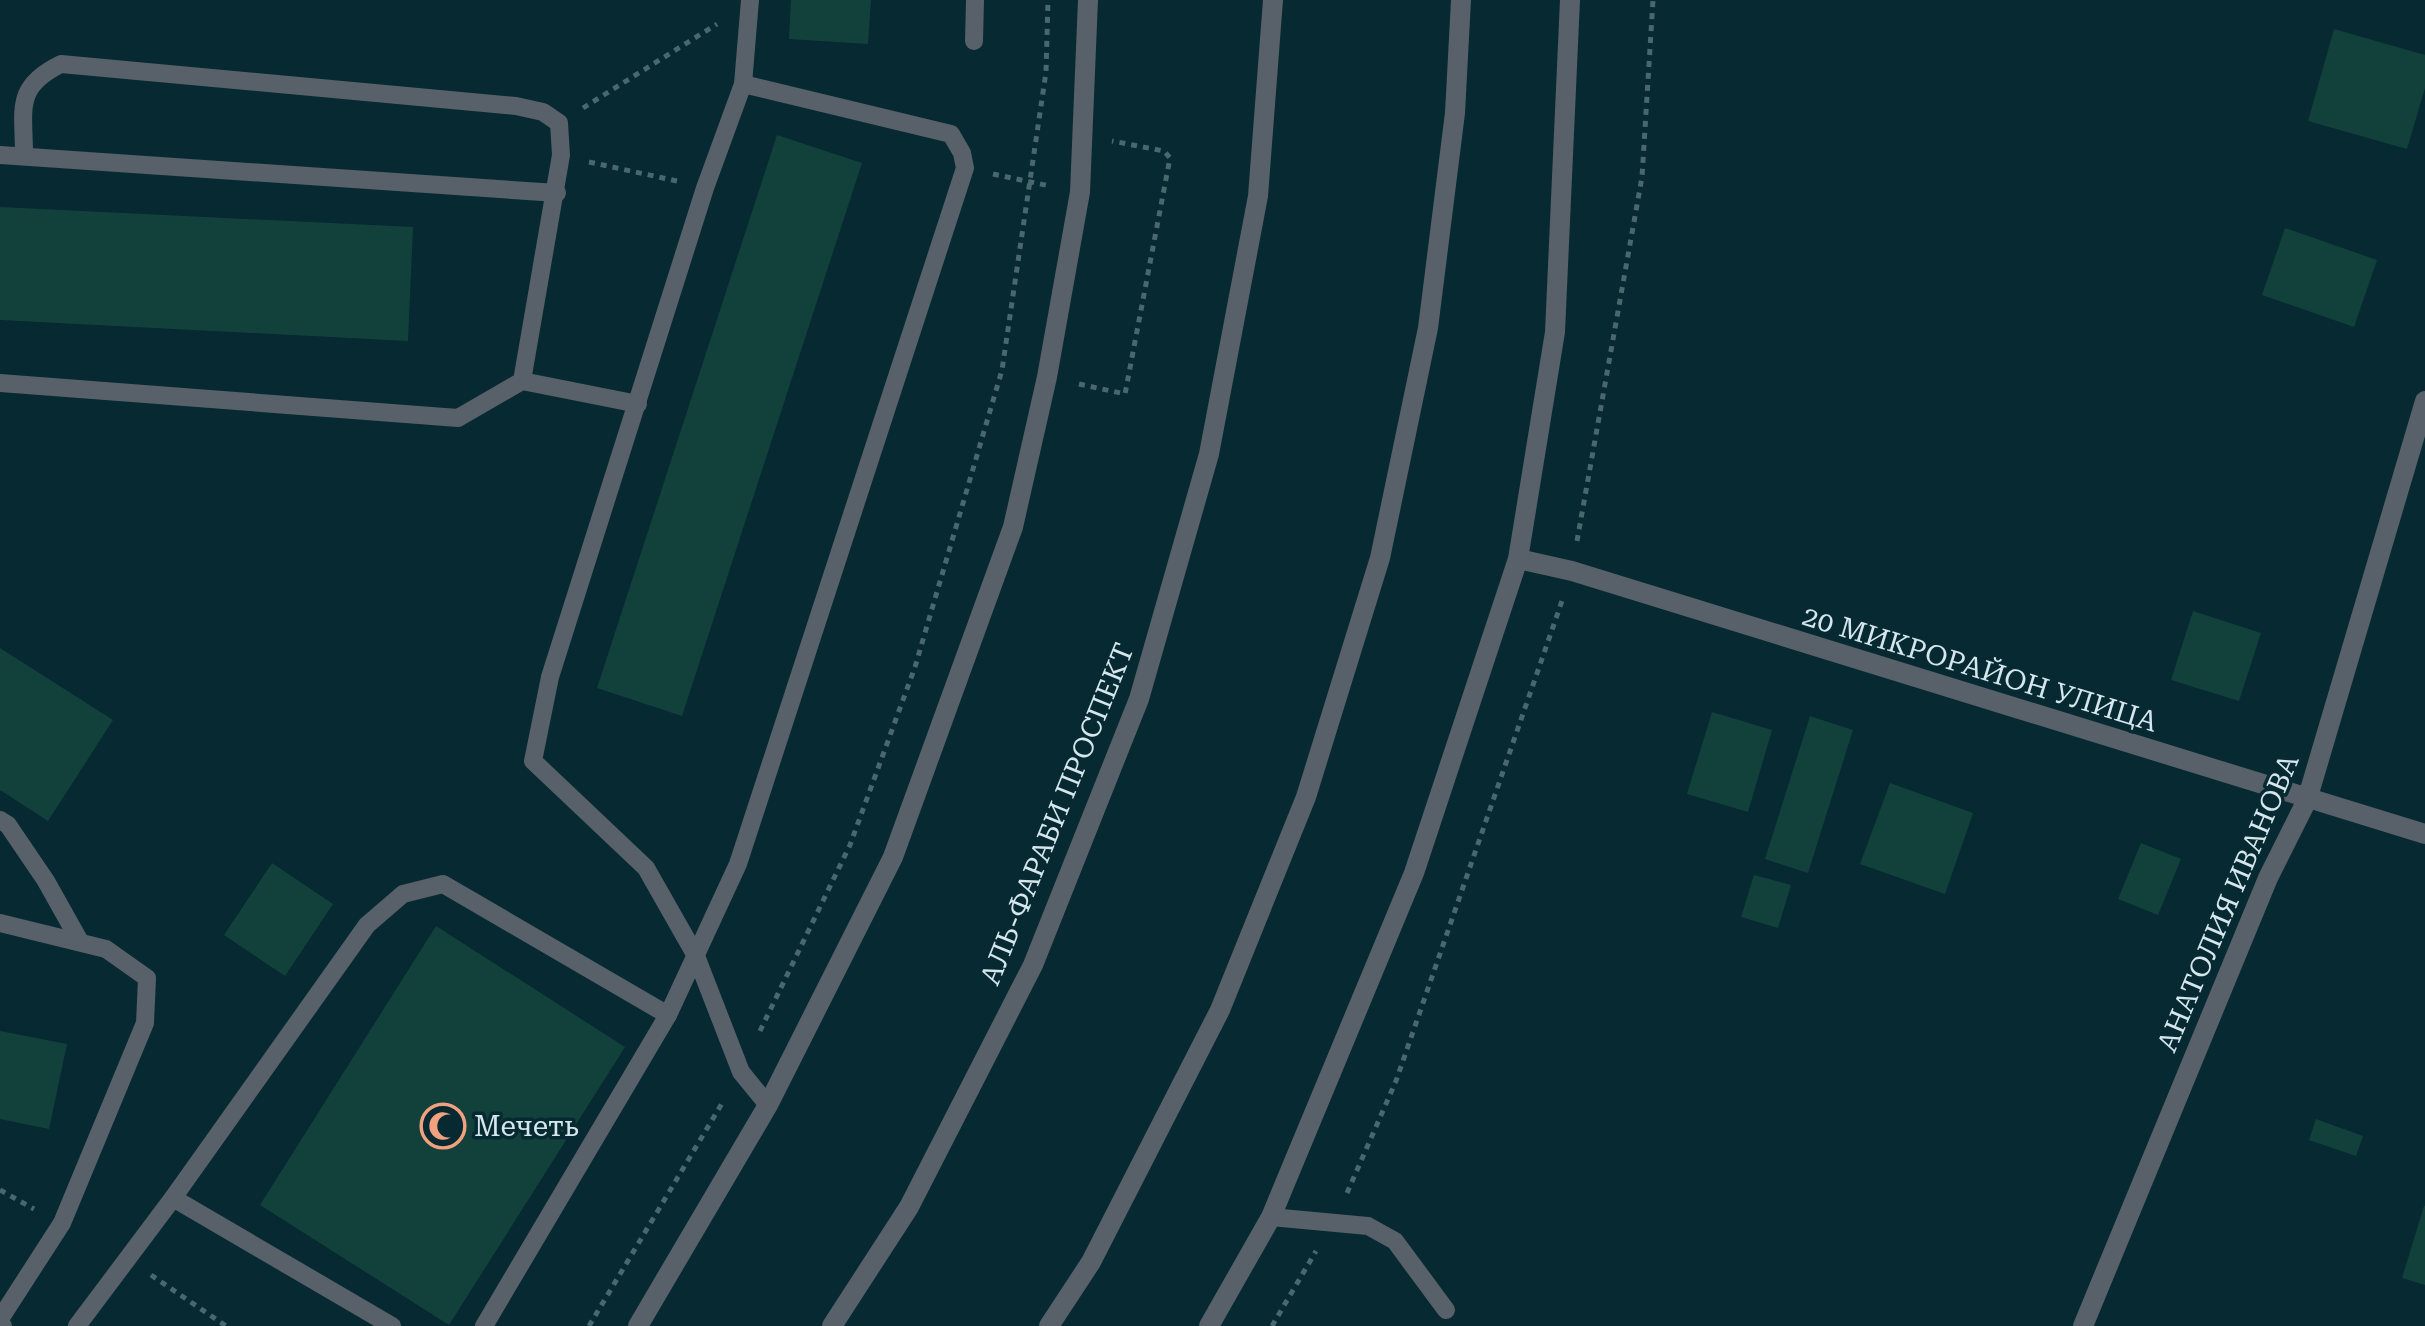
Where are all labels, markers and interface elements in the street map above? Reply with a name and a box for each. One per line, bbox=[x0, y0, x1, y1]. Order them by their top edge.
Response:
street label: 20 МИКРОРАЙОН УЛИЦА bbox=[1799, 599, 2162, 739]
street label: АЛЬ-ФАРАБИ ПРОСПЕКТ bbox=[973, 638, 1141, 990]
street label: АНАТОЛИЯ ИВАНОВА bbox=[2150, 749, 2306, 1057]
mosque icon: Мечеть bbox=[419, 1102, 467, 1150]
place label: Мечеть bbox=[474, 1110, 579, 1143]

